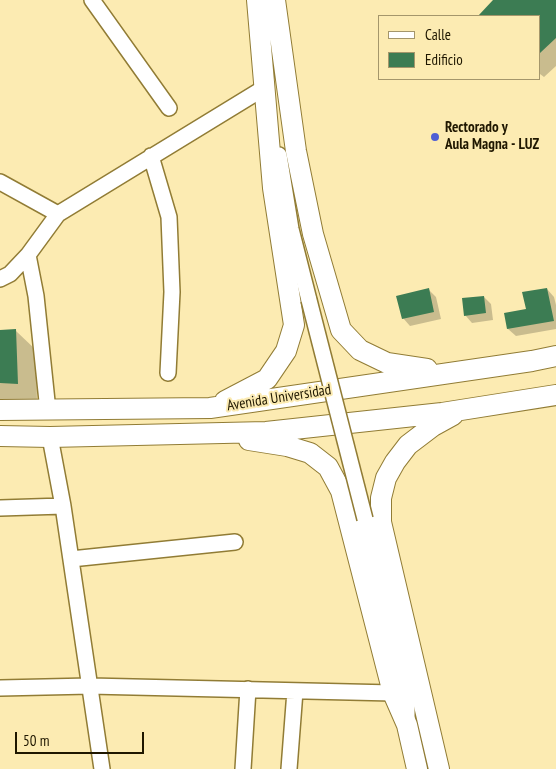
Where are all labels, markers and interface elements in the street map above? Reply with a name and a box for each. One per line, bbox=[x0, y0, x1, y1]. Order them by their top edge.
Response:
legend bbox=[378, 15, 541, 80]
text: Calle bbox=[425, 25, 451, 44]
text: Edificio bbox=[425, 50, 463, 69]
place label: Rectorado y Aula Magna - LUZ bbox=[445, 119, 539, 154]
marker: Rectorado y Aula Magna - LUZ bbox=[429, 131, 441, 143]
street label: Avenida Universidad bbox=[226, 381, 332, 415]
scale bar bbox=[18, 722, 146, 754]
text: 50 m bbox=[23, 731, 49, 750]

